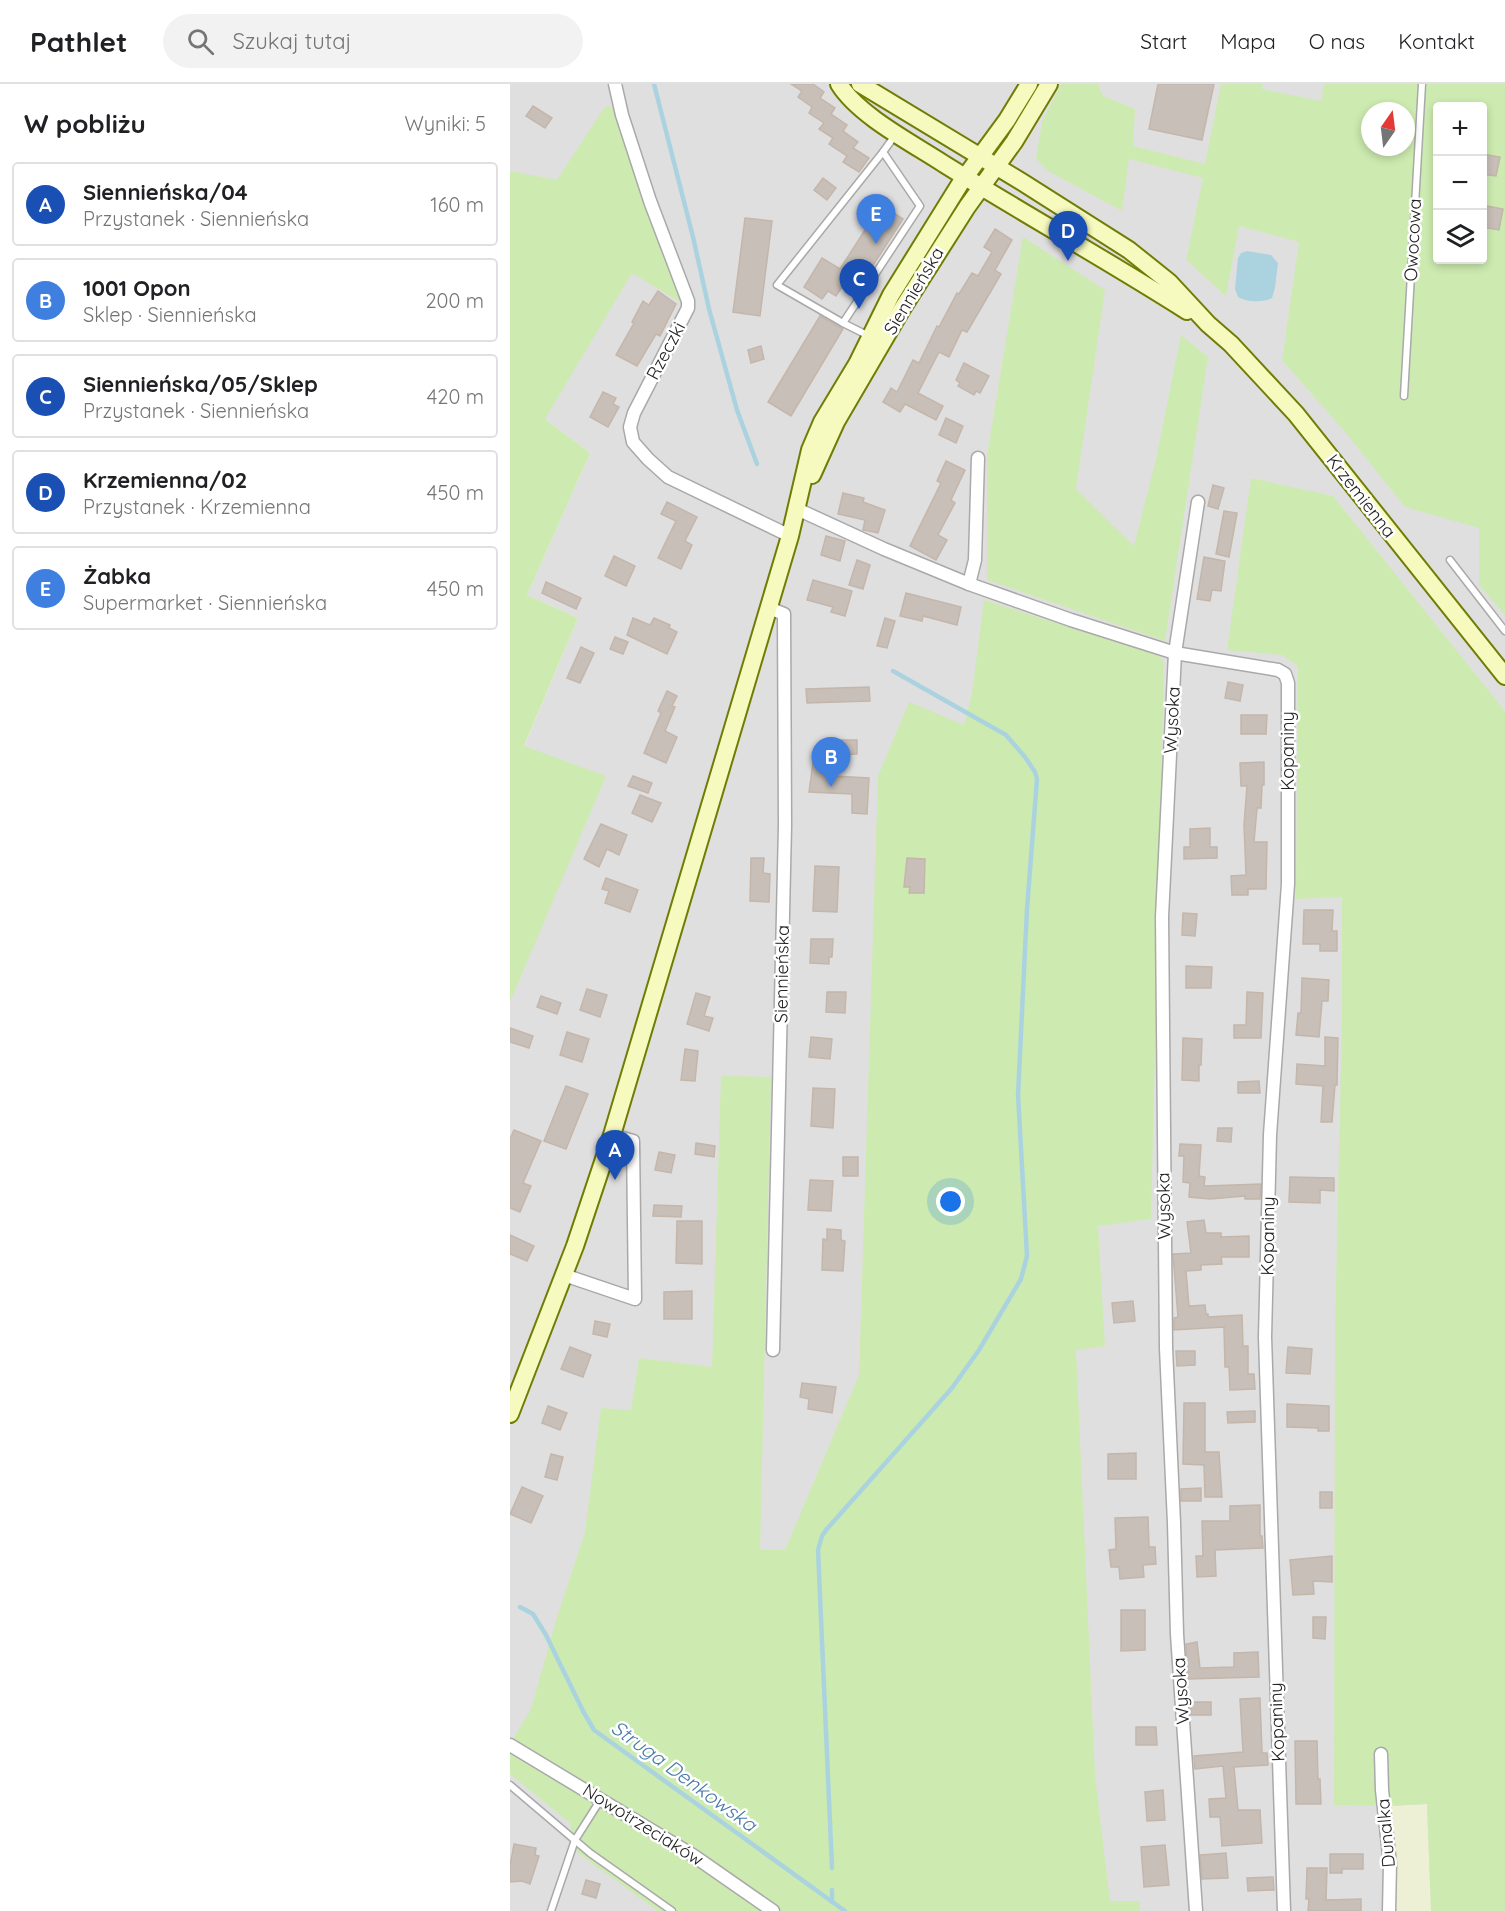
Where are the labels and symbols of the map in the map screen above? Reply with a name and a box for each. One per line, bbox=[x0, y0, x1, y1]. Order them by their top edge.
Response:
north arrow bbox=[1361, 102, 1415, 156]
pin: E bbox=[856, 194, 896, 244]
street label: Owocowa bbox=[1399, 198, 1426, 282]
pin: D bbox=[1048, 212, 1088, 261]
street label: Siennieńska bbox=[878, 243, 949, 339]
pin: C bbox=[840, 260, 878, 309]
street label: Rzeczki bbox=[641, 318, 690, 384]
street label: Krzemienna bbox=[1322, 449, 1401, 542]
street label: Wysoka bbox=[1158, 686, 1185, 754]
street label: Kopaniny bbox=[1276, 711, 1299, 791]
pin: B bbox=[812, 738, 850, 787]
street label: Siennieńska bbox=[769, 925, 794, 1023]
pin: A bbox=[596, 1130, 634, 1180]
street label: Wysoka bbox=[1151, 1172, 1176, 1240]
your location bbox=[936, 1187, 965, 1216]
street label: Kopaniny bbox=[1255, 1196, 1280, 1276]
street label: Wysoka bbox=[1167, 1657, 1194, 1725]
street label: Kopaniny bbox=[1264, 1682, 1289, 1762]
water label: Struga Denkowska bbox=[607, 1714, 763, 1838]
street label: Nowotrzeciaków bbox=[579, 1778, 708, 1871]
street label: Dunalka bbox=[1371, 1798, 1400, 1868]

